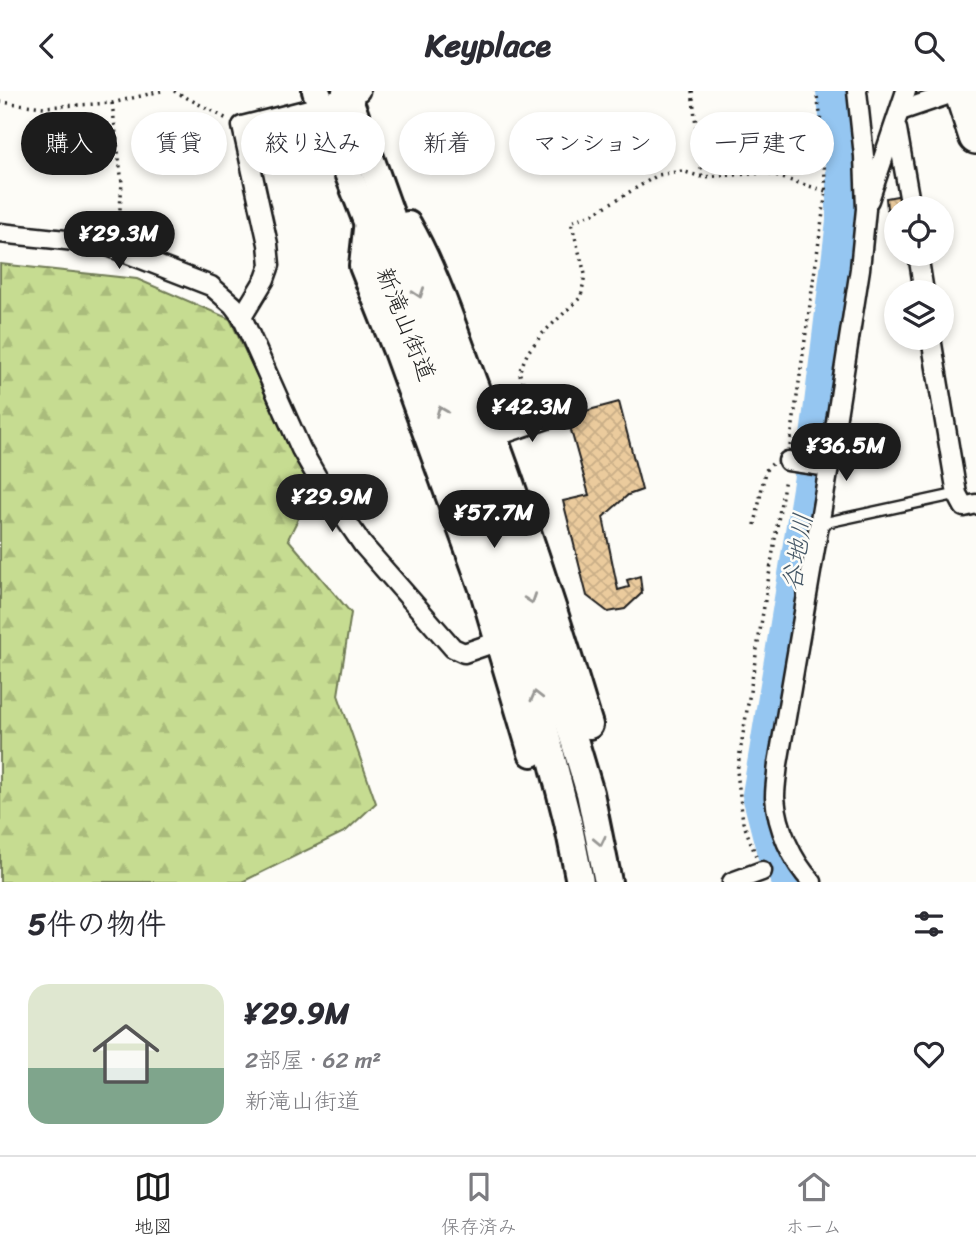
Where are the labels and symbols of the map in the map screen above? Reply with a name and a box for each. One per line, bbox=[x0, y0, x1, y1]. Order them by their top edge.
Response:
pin: ¥29.3M bbox=[62, 211, 176, 271]
street label: 新滝山街道 bbox=[364, 261, 448, 387]
one-way arrow bbox=[411, 287, 425, 299]
pin: ¥42.3M bbox=[475, 385, 589, 444]
one-way arrow bbox=[436, 405, 450, 417]
pin: ¥36.5M bbox=[789, 423, 903, 483]
pin: ¥29.9M bbox=[275, 475, 389, 534]
pin: ¥57.7M bbox=[437, 491, 551, 550]
water label: 谷地川 bbox=[768, 510, 826, 594]
one-way arrow bbox=[523, 592, 537, 605]
one-way arrow bbox=[530, 691, 544, 703]
one-way arrow bbox=[591, 835, 606, 847]

